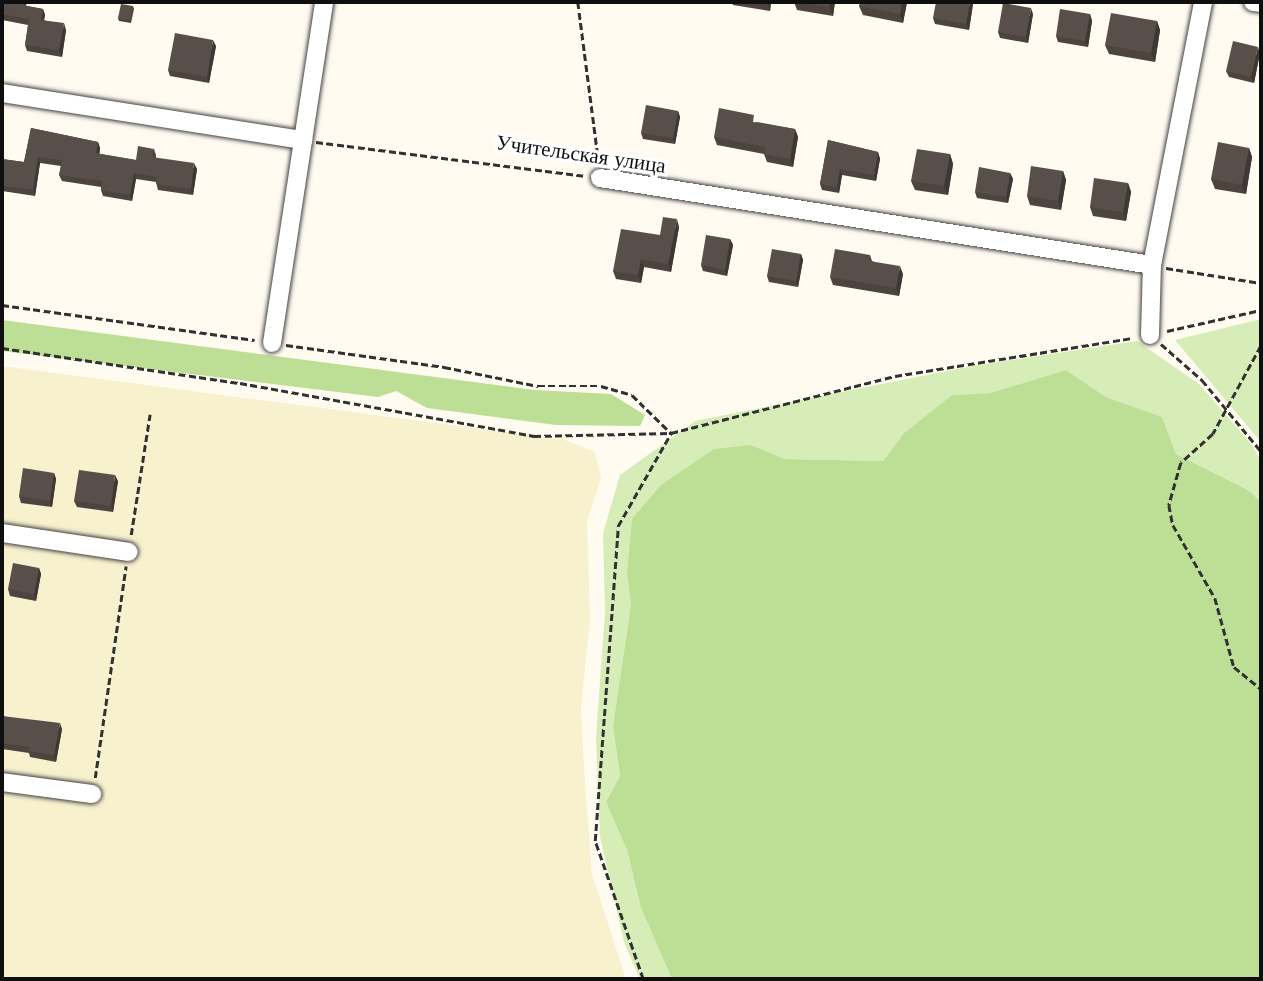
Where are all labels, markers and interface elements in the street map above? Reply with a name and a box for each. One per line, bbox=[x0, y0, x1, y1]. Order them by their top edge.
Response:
street label: Учительская улица bbox=[494, 130, 668, 178]

